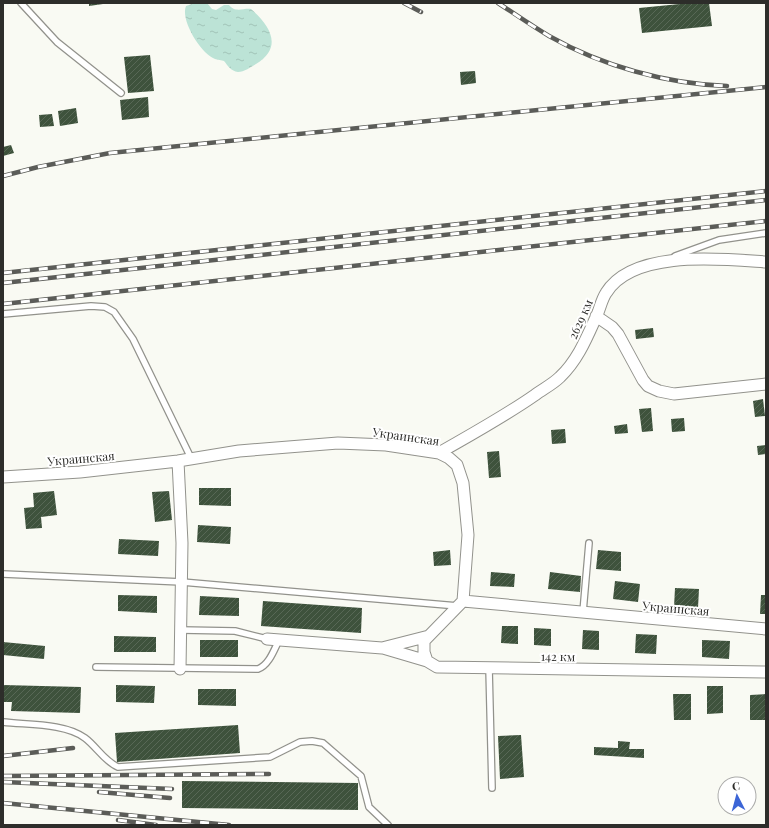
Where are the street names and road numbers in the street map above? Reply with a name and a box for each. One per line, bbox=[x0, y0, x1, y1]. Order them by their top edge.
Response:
street label: 2629 км bbox=[564, 296, 596, 342]
street label: Украинская bbox=[371, 423, 441, 449]
street label: Украинская bbox=[46, 447, 116, 469]
street label: Украинская bbox=[641, 597, 711, 619]
street label: 142 км bbox=[541, 648, 576, 664]

